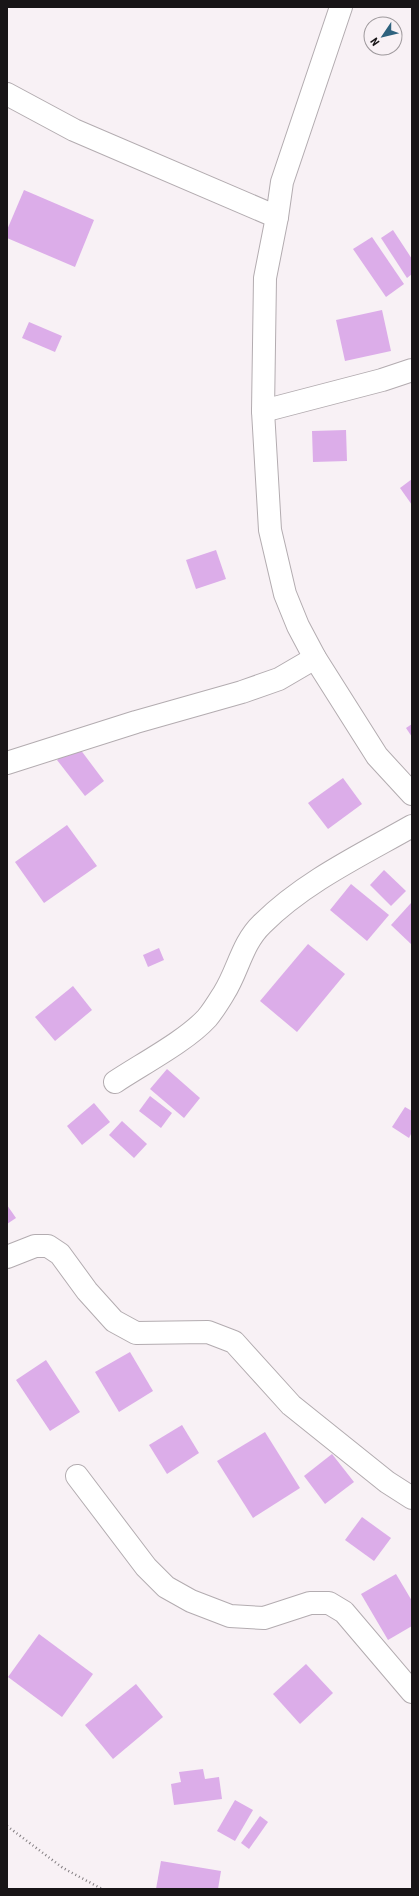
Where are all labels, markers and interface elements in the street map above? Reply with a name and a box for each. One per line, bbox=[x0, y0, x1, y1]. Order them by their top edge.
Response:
north arrow bbox=[363, 16, 403, 56]
text: N bbox=[368, 35, 382, 48]

